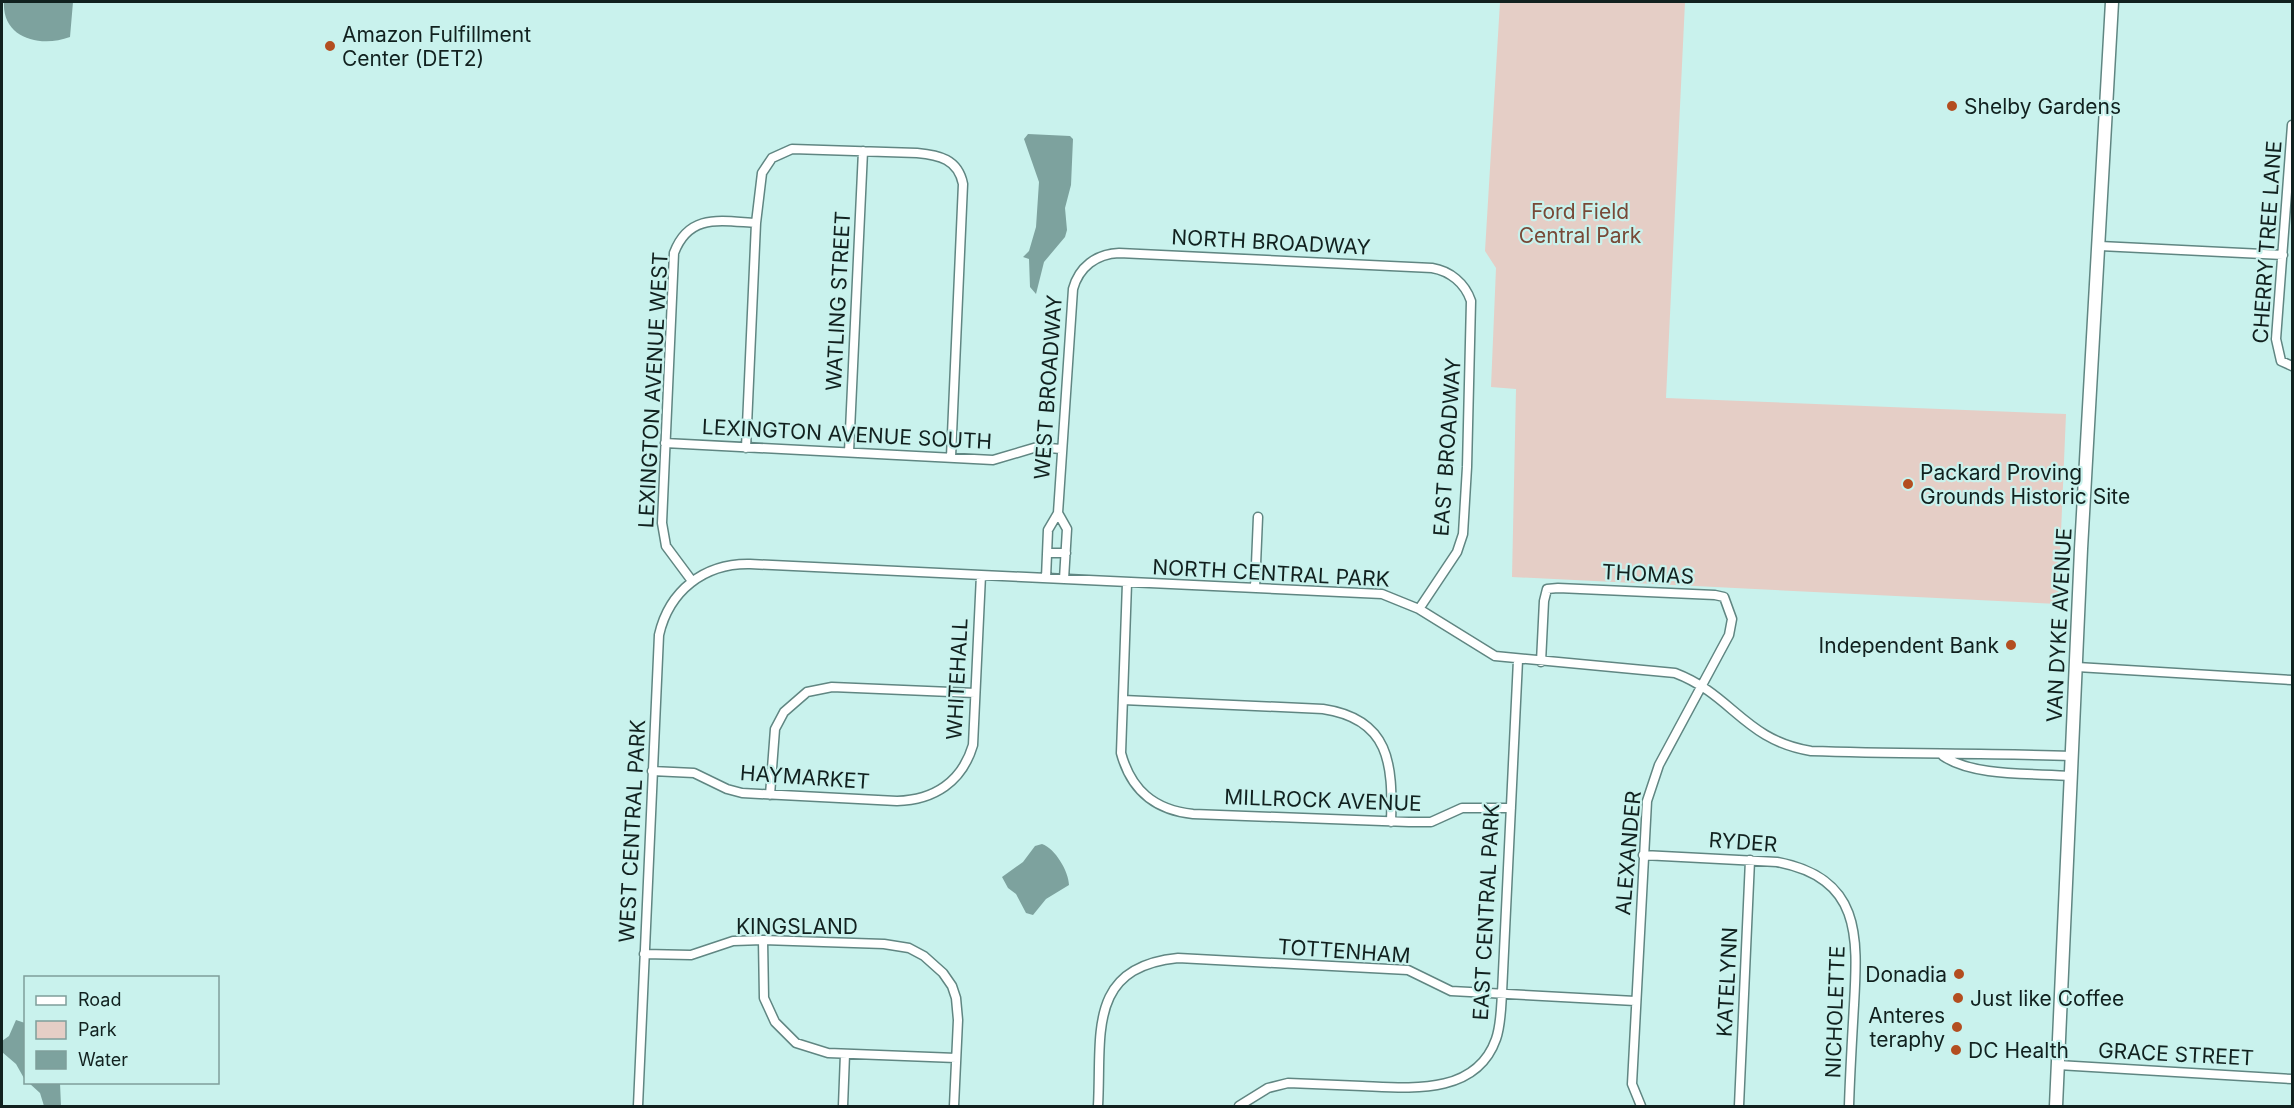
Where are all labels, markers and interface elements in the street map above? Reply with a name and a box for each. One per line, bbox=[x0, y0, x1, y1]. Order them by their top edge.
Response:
place label: Amazon Fulfillment Center (DET2) bbox=[342, 22, 531, 71]
marker: Amazon Fulfillment Center (DET2) bbox=[323, 39, 337, 53]
place label: Shelby Gardens bbox=[1964, 94, 2121, 119]
marker: Shelby Gardens bbox=[1945, 99, 1959, 113]
street label: CHERRY TREE LANE bbox=[2247, 140, 2287, 344]
park label: Ford Field Central Park bbox=[1519, 199, 1642, 248]
street label: WATLING STREET bbox=[821, 210, 855, 392]
street label: NORTH BROADWAY bbox=[1171, 224, 1371, 260]
street label: LEXINGTON AVENUE WEST bbox=[633, 251, 673, 529]
street label: WEST BROADWAY bbox=[1029, 294, 1067, 480]
street label: EAST BROADWAY bbox=[1428, 357, 1466, 537]
street label: LEXINGTON AVENUE SOUTH bbox=[701, 414, 993, 454]
place label: Packard Proving Grounds Historic Site bbox=[1920, 460, 2130, 509]
marker: Packard Proving Grounds Historic Site bbox=[1901, 477, 1915, 491]
street label: VAN DYKE AVENUE bbox=[2041, 527, 2077, 723]
street label: NORTH CENTRAL PARK bbox=[1152, 554, 1390, 592]
street label: THOMAS bbox=[1601, 559, 1695, 589]
street label: WHITEHALL bbox=[941, 617, 973, 741]
place label: Independent Bank bbox=[1819, 633, 1999, 658]
marker: Independent Bank bbox=[2004, 638, 2018, 652]
street label: WEST CENTRAL PARK bbox=[614, 719, 650, 943]
street label: HAYMARKET bbox=[739, 760, 871, 794]
street label: MILLROCK AVENUE bbox=[1224, 784, 1422, 816]
street label: ALEXANDER bbox=[1610, 790, 1646, 916]
street label: EAST CENTRAL PARK bbox=[1468, 803, 1504, 1021]
street label: RYDER bbox=[1708, 827, 1778, 857]
street label: KINGSLAND bbox=[736, 914, 858, 939]
street label: KATELYNN bbox=[1712, 926, 1742, 1038]
street label: TOTTENHAM bbox=[1277, 934, 1411, 968]
street label: NICHOLETTE bbox=[1820, 945, 1850, 1079]
place label: Donadia bbox=[1865, 962, 1947, 987]
marker: Donadia bbox=[1952, 967, 1966, 981]
legend bbox=[24, 976, 219, 1084]
place label: Just like Coffee bbox=[1970, 986, 2124, 1011]
text: Road bbox=[78, 989, 121, 1010]
marker: Just like Coffee bbox=[1951, 991, 1965, 1005]
place label: Anteres teraphy bbox=[1868, 1003, 1945, 1052]
text: Park bbox=[78, 1019, 117, 1040]
marker: Anteres teraphy bbox=[1950, 1020, 1964, 1034]
street label: GRACE STREET bbox=[2097, 1037, 2255, 1071]
place label: DC Health bbox=[1968, 1038, 2069, 1063]
marker: DC Health bbox=[1949, 1043, 1963, 1057]
text: Water bbox=[78, 1049, 128, 1070]

